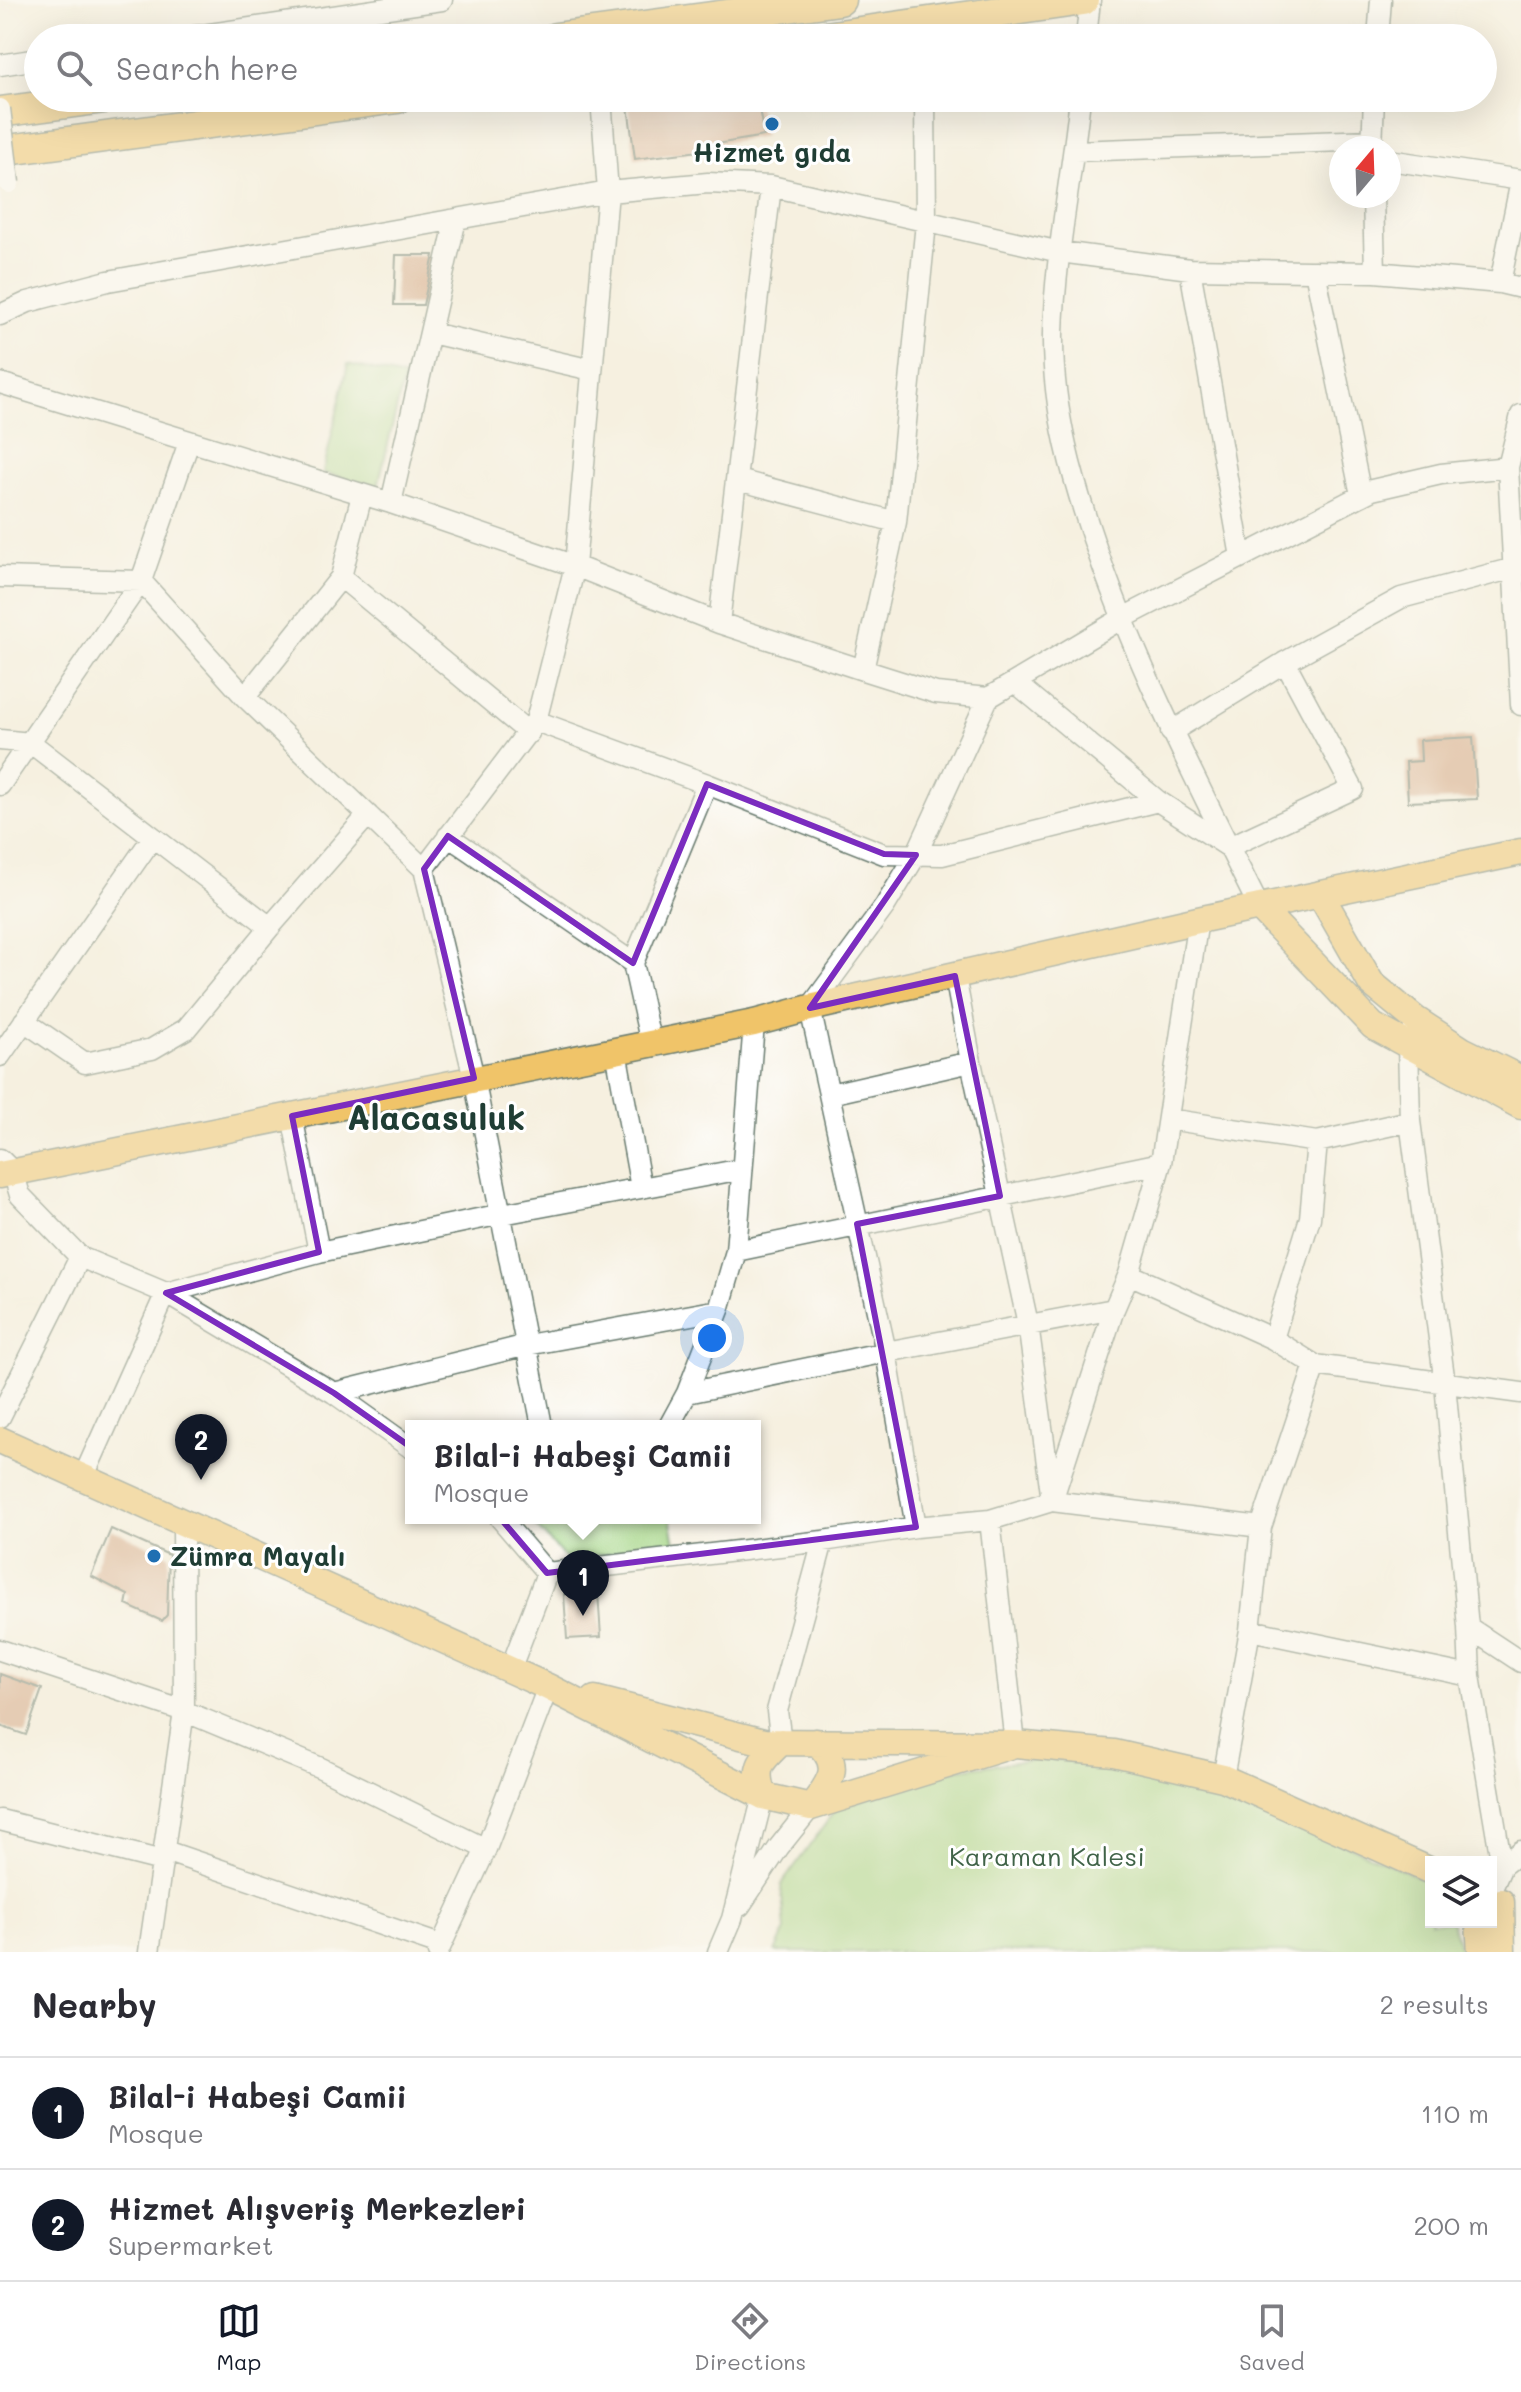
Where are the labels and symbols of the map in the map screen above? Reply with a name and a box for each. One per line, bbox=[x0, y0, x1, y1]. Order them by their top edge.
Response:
marker: Hizmet gıda bbox=[763, 115, 781, 133]
place label: Hizmet gıda bbox=[693, 135, 851, 169]
north arrow bbox=[1329, 136, 1401, 208]
district label: Alacasuluk bbox=[347, 1094, 525, 1139]
your location bbox=[692, 1318, 732, 1358]
pin: 2 bbox=[175, 1414, 227, 1480]
place label: Zümra Mayalı bbox=[170, 1539, 346, 1573]
marker: Zümra Mayalı bbox=[145, 1547, 163, 1565]
pin: 1 bbox=[557, 1550, 609, 1616]
park label: Karaman Kalesi bbox=[949, 1839, 1145, 1873]

